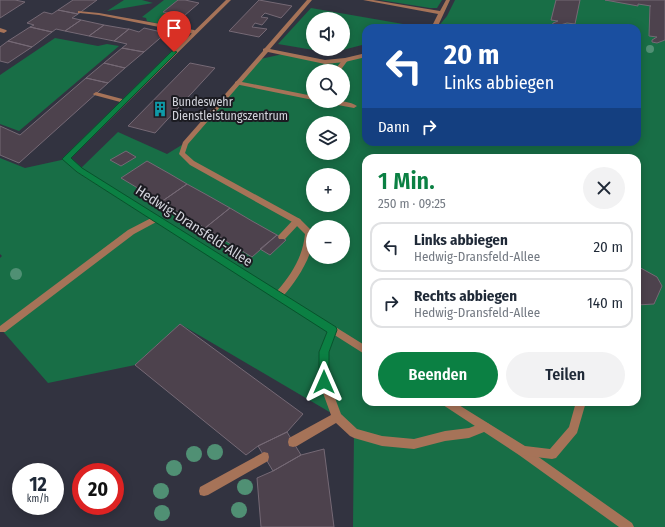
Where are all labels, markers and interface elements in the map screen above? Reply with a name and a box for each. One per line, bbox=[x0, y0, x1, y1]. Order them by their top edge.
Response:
pin bbox=[157, 11, 191, 52]
map controls bbox=[306, 12, 350, 264]
button: sound bbox=[306, 12, 350, 56]
icon: arrive bbox=[163, 17, 185, 39]
text: 20 m bbox=[444, 38, 499, 71]
icon: left bbox=[378, 40, 430, 92]
button: search bbox=[306, 64, 350, 108]
text: Links abbiegen bbox=[444, 72, 554, 94]
place label: Bundeswehr Dienstleistungszentrum bbox=[172, 95, 288, 123]
building icon: Bundeswehr Dienstleistungszentrum bbox=[151, 100, 169, 118]
button: layers bbox=[306, 116, 350, 160]
icon: right bbox=[418, 116, 440, 138]
text: Dann bbox=[378, 118, 410, 136]
text: 1 Min. bbox=[378, 167, 435, 195]
button: close bbox=[583, 167, 625, 209]
button: + bbox=[306, 168, 350, 212]
street label: Hedwig-Dransfeld-Allee bbox=[132, 182, 256, 270]
text: 250 m · 09:25 bbox=[378, 196, 446, 211]
button: − bbox=[306, 220, 350, 264]
text: Links abbiegen bbox=[414, 231, 508, 249]
icon: left bbox=[380, 236, 402, 258]
text: 20 m bbox=[594, 238, 623, 256]
text: Hedwig-Dransfeld-Allee bbox=[414, 249, 540, 264]
text: Rechts abbiegen bbox=[414, 287, 517, 305]
icon: right bbox=[380, 292, 402, 314]
text: 140 m bbox=[587, 294, 623, 312]
text: Hedwig-Dransfeld-Allee bbox=[414, 305, 540, 320]
button: Beenden bbox=[378, 352, 498, 398]
button: Teilen bbox=[506, 352, 625, 398]
position arrow bbox=[303, 361, 345, 403]
speed limit sign: 20 bbox=[72, 463, 124, 515]
text: 12 bbox=[29, 472, 47, 496]
text: km/h bbox=[27, 493, 49, 505]

